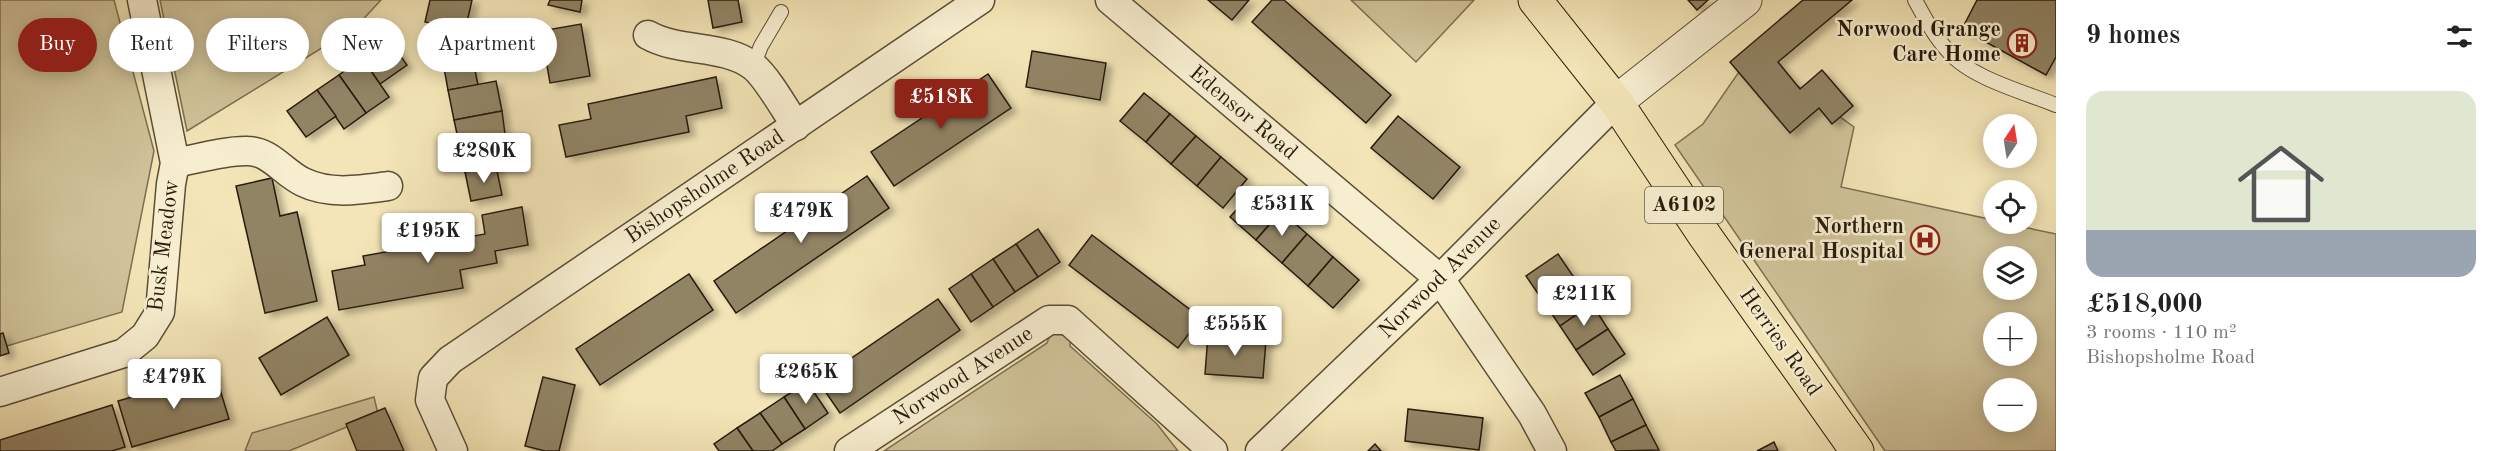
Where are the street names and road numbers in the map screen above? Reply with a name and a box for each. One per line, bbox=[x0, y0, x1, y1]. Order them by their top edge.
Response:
street label: Edensor Road bbox=[1185, 62, 1301, 164]
street label: Bishopsholme Road bbox=[622, 126, 788, 248]
street label: Busk Meadow bbox=[145, 179, 183, 313]
road number: A6102 bbox=[1645, 187, 1723, 223]
street label: Norwood Avenue bbox=[1375, 213, 1505, 343]
street label: Herries Road bbox=[1735, 284, 1825, 400]
street label: Norwood Avenue bbox=[889, 323, 1037, 429]

